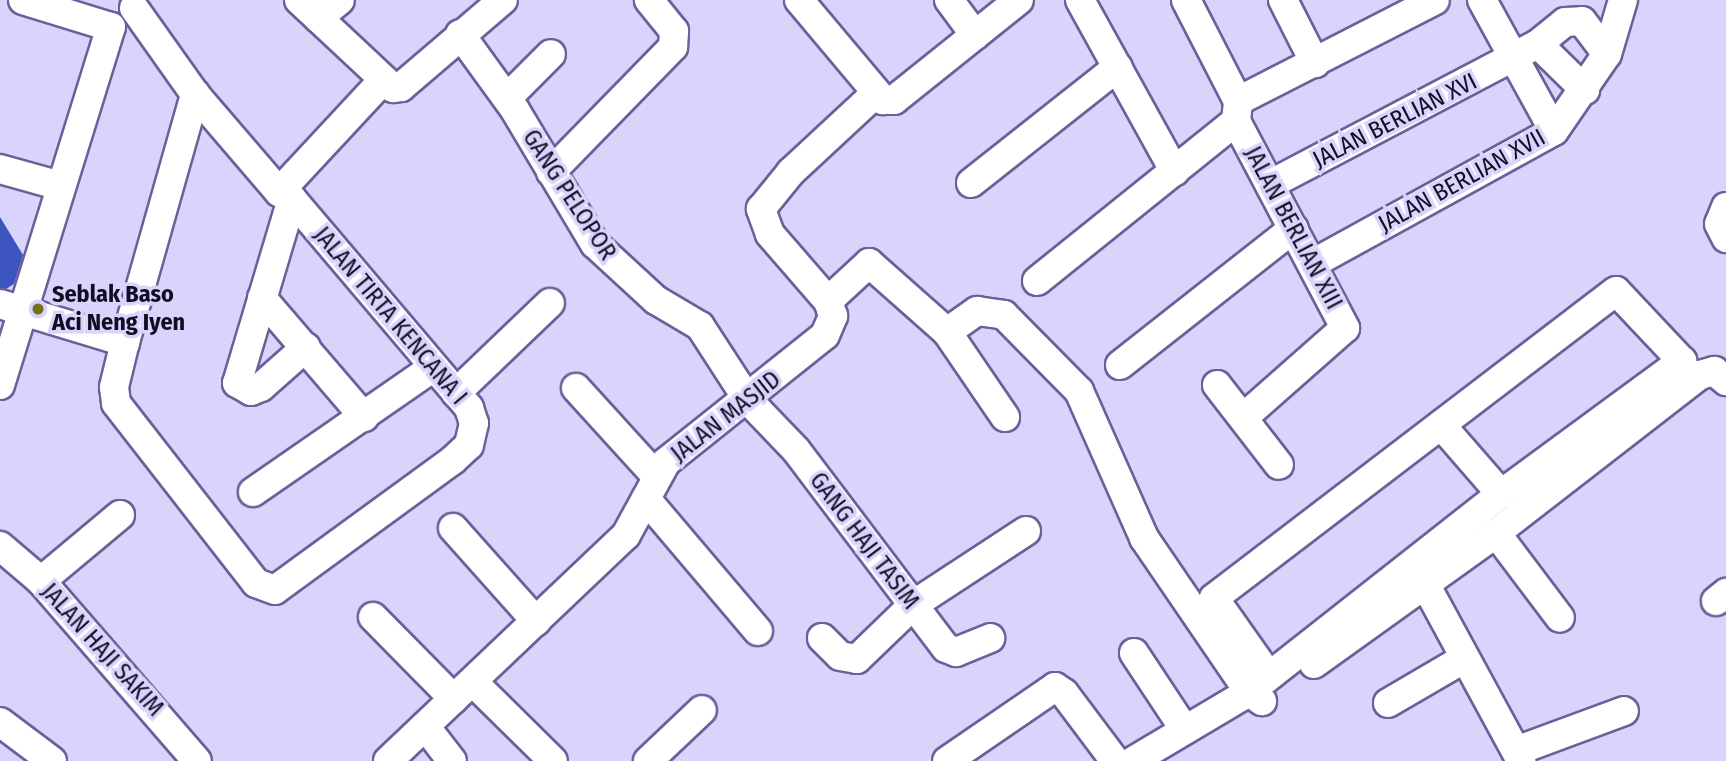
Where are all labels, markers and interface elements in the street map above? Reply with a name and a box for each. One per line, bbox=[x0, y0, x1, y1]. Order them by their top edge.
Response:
street label: JALAN BERLIAN XVI bbox=[1308, 67, 1482, 175]
street label: JALAN BERLIAN XVII bbox=[1374, 123, 1550, 239]
street label: GANG PELOPOR bbox=[516, 124, 622, 266]
street label: JALAN BERLIAN XIII bbox=[1238, 142, 1348, 314]
street label: JALAN TIRTA KENCANA I bbox=[307, 221, 473, 411]
place label: Seblak Baso Aci Neng Iyen bbox=[52, 281, 185, 337]
marker: Seblak Baso Aci Neng Iyen bbox=[30, 301, 46, 317]
street label: JALAN MASJID bbox=[666, 365, 786, 469]
street label: GANG HAJI TASIM bbox=[803, 467, 925, 615]
street label: JALAN HAJI SAKIM bbox=[35, 578, 169, 722]

